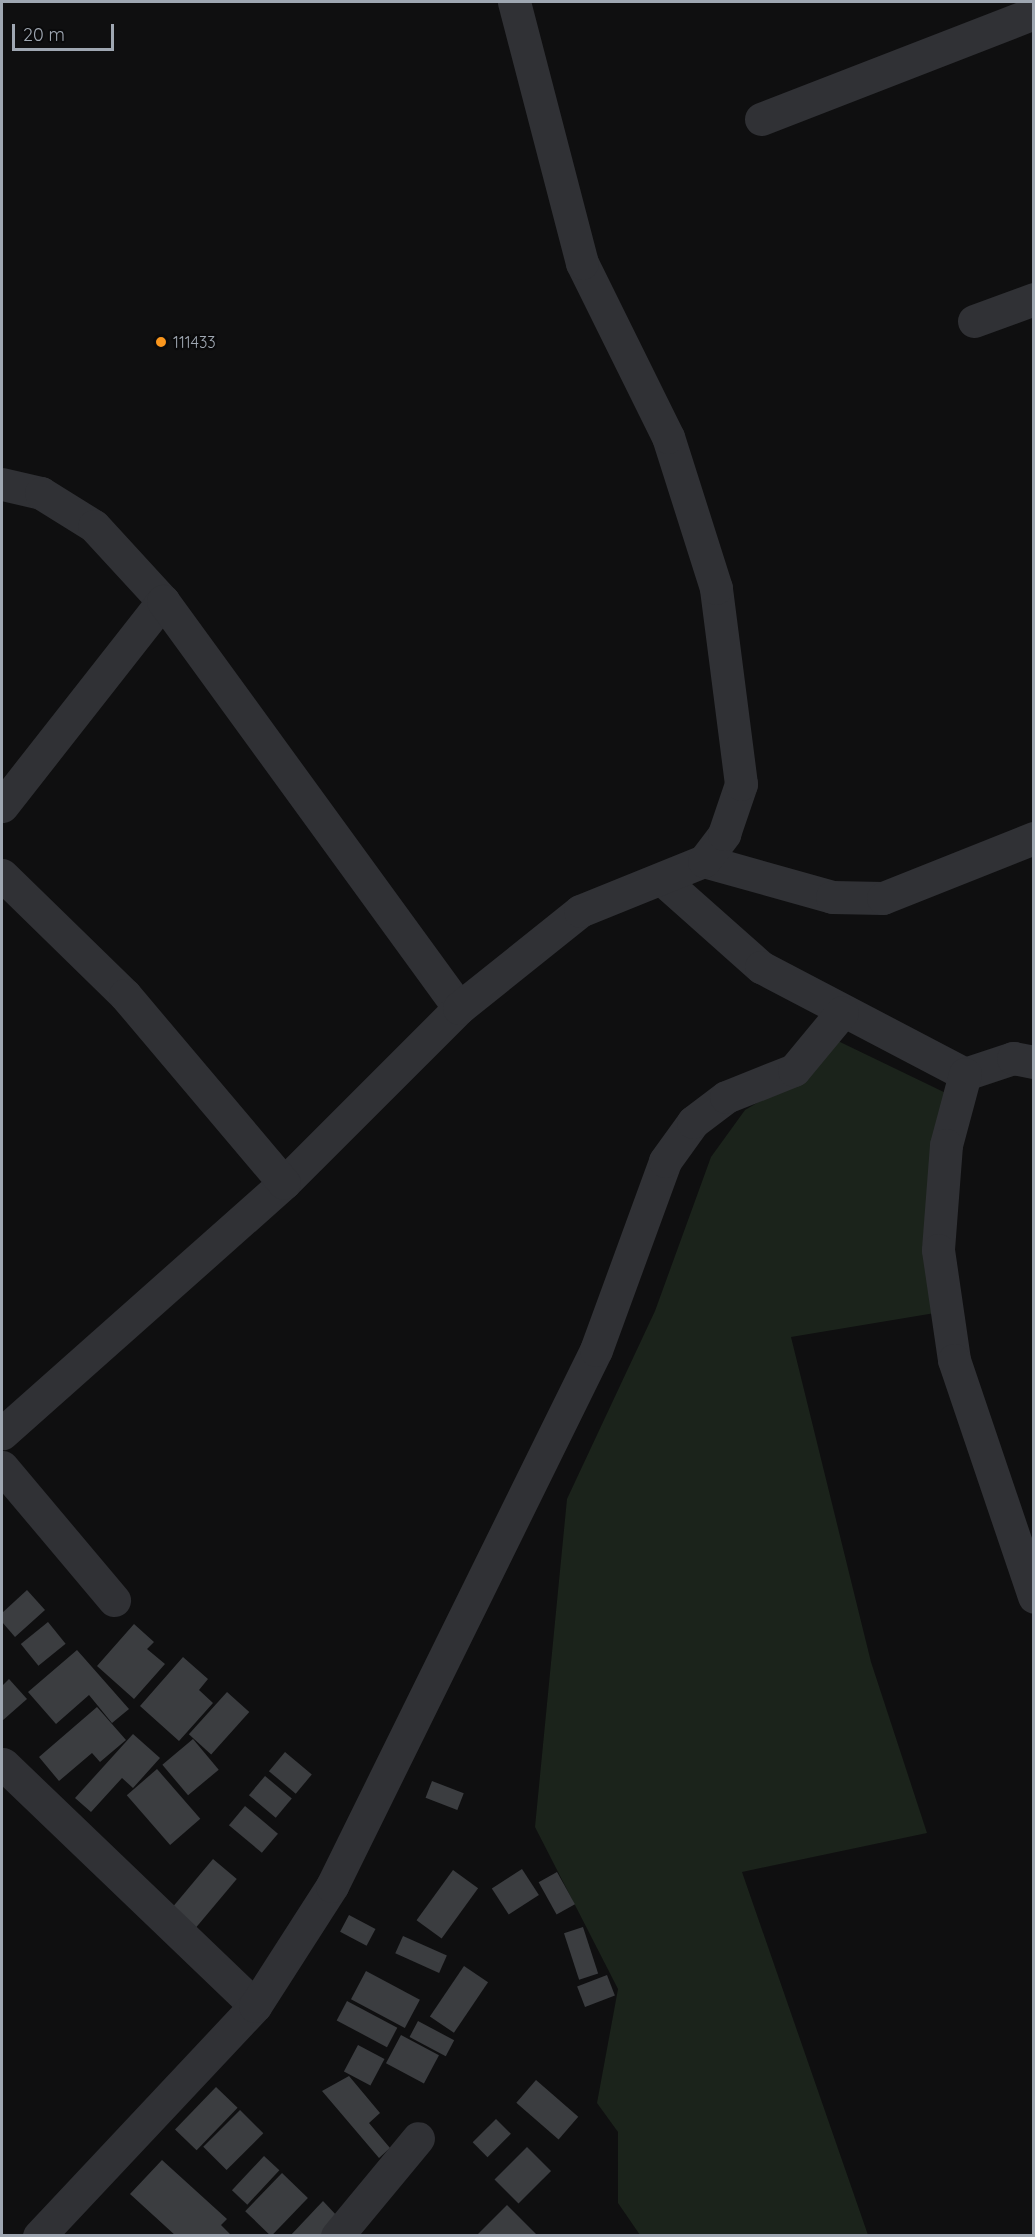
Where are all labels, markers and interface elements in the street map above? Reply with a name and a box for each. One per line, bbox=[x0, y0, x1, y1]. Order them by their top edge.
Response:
scale bar bbox=[15, 12, 117, 50]
text: 20 m bbox=[23, 23, 65, 46]
place label: 111433 bbox=[173, 332, 216, 352]
marker: 111433 bbox=[154, 335, 168, 349]

